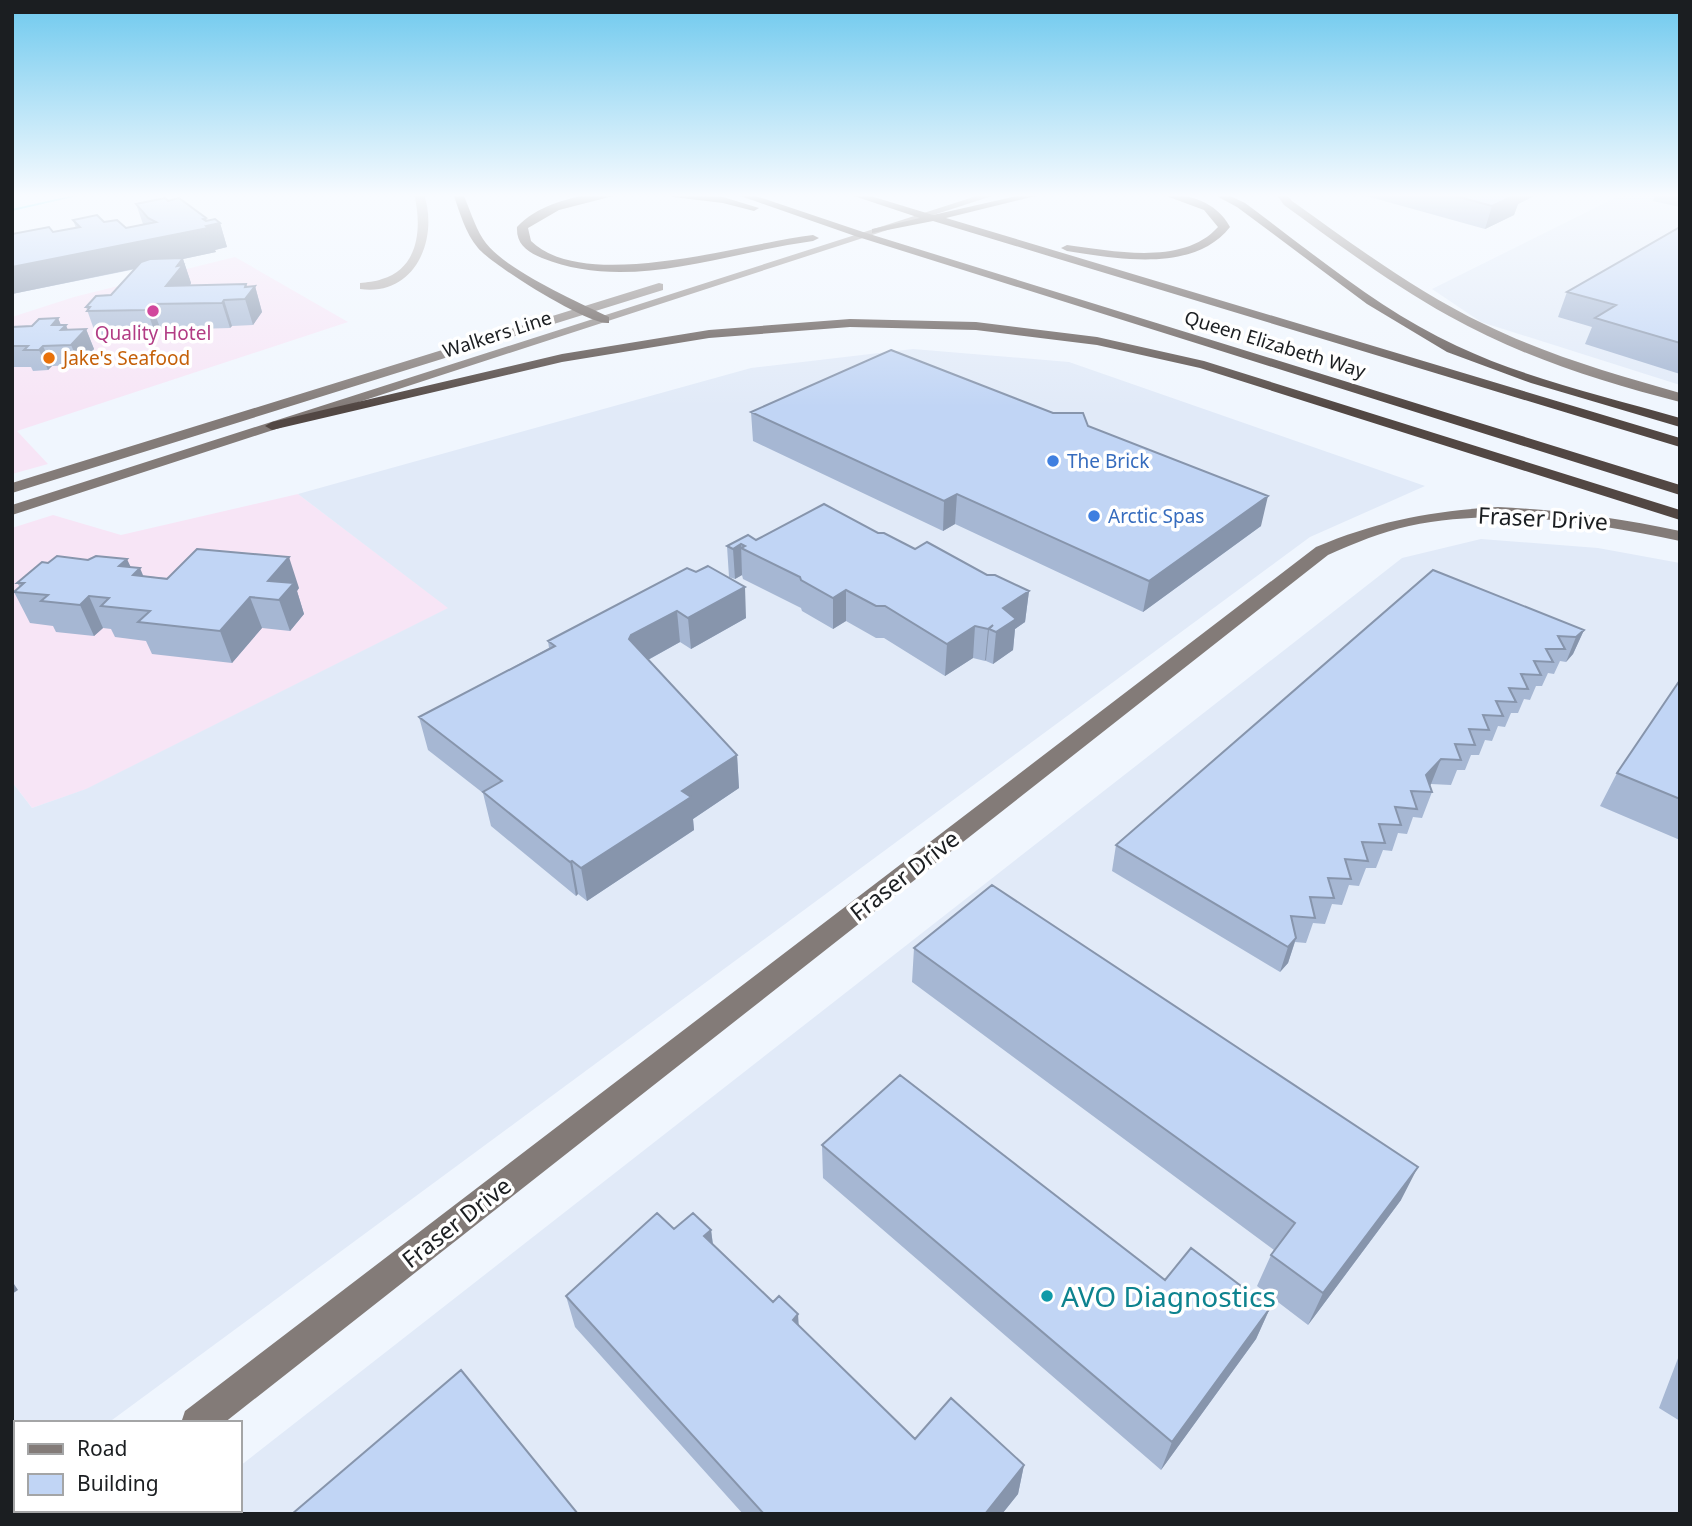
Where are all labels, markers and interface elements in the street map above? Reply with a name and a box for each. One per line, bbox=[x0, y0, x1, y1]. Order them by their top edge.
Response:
marker: Quality Hotel bbox=[145, 303, 161, 319]
street label: Walkers Line bbox=[439, 304, 555, 364]
street label: Queen Elizabeth Way bbox=[1181, 304, 1369, 384]
place label: Quality Hotel bbox=[95, 320, 211, 346]
place label: Jake's Seafood bbox=[61, 345, 190, 371]
marker: Jake's Seafood bbox=[41, 350, 57, 366]
place label: The Brick bbox=[1067, 448, 1149, 474]
marker: The Brick bbox=[1045, 453, 1061, 469]
street label: Fraser Drive bbox=[1477, 499, 1609, 537]
place label: Arctic Spas bbox=[1108, 503, 1204, 529]
marker: Arctic Spas bbox=[1086, 508, 1102, 524]
street label: Fraser Drive bbox=[843, 822, 965, 928]
street label: Fraser Drive bbox=[395, 1169, 517, 1275]
place label: AVO Diagnostics bbox=[1061, 1277, 1276, 1315]
marker: AVO Diagnostics bbox=[1039, 1288, 1055, 1304]
legend bbox=[14, 1421, 242, 1512]
text: Road bbox=[77, 1434, 127, 1462]
text: Building bbox=[77, 1469, 159, 1497]

